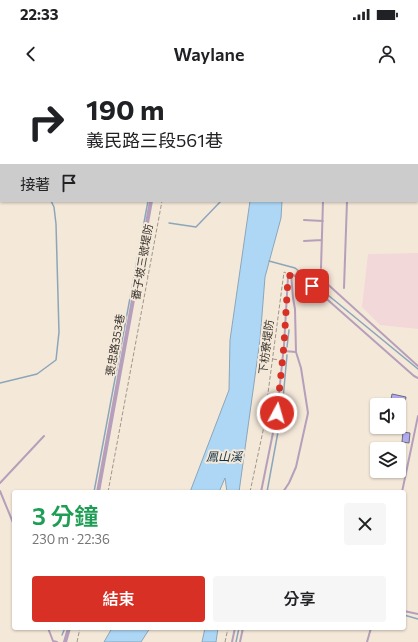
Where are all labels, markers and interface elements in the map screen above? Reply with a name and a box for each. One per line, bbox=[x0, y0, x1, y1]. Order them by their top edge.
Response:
text: 22:33 bbox=[20, 5, 58, 23]
icon: back bbox=[20, 43, 42, 65]
text: Waylane bbox=[174, 43, 244, 65]
icon: person bbox=[376, 43, 398, 65]
text: 190 m bbox=[86, 92, 164, 126]
icon: right bbox=[20, 96, 72, 148]
text: 義民路三段561巷 bbox=[86, 129, 223, 151]
icon: arrive bbox=[58, 172, 80, 194]
text: 接著 bbox=[20, 175, 50, 193]
street label: 番子坡三號堤防 bbox=[128, 223, 155, 301]
pin bbox=[295, 269, 329, 303]
icon: arrive bbox=[301, 275, 323, 297]
street label: 褒忠路353巷 bbox=[103, 313, 126, 377]
street label: 下枋寮堤防 bbox=[256, 319, 275, 375]
position arrow bbox=[256, 392, 298, 434]
map controls bbox=[370, 398, 406, 478]
button: sound bbox=[370, 398, 406, 434]
button: layers bbox=[370, 442, 406, 478]
water label: 鳳山溪 bbox=[206, 449, 244, 463]
text: 3 分鐘 bbox=[32, 501, 98, 530]
button: close bbox=[344, 503, 386, 545]
text: 230 m · 22:36 bbox=[32, 531, 110, 547]
button: 結束 bbox=[32, 576, 205, 622]
button: 分享 bbox=[213, 576, 386, 622]

